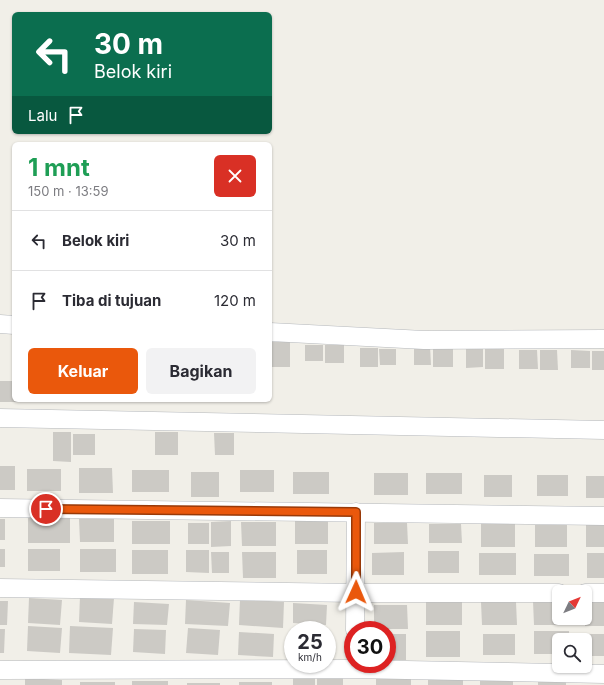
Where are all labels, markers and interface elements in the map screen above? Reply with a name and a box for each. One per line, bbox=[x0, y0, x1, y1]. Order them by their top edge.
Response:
text: 30 m bbox=[94, 27, 163, 61]
icon: left bbox=[28, 28, 80, 80]
text: Belok kiri bbox=[94, 61, 172, 82]
icon: arrive bbox=[65, 104, 87, 126]
text: Lalu bbox=[28, 106, 57, 125]
text: 1 mnt bbox=[28, 153, 90, 182]
button: close bbox=[214, 155, 256, 197]
text: 150 m · 13:59 bbox=[28, 183, 109, 199]
icon: left bbox=[28, 230, 50, 252]
text: Belok kiri bbox=[62, 231, 129, 250]
text: 30 m bbox=[220, 231, 256, 250]
icon: arrive bbox=[28, 290, 50, 312]
text: Tiba di tujuan bbox=[62, 291, 161, 310]
text: 120 m bbox=[214, 291, 256, 310]
button: Keluar bbox=[28, 348, 138, 394]
button: Bagikan bbox=[146, 348, 256, 394]
pin bbox=[29, 492, 63, 526]
icon: arrive bbox=[35, 498, 57, 520]
position arrow bbox=[335, 571, 377, 613]
north arrow bbox=[552, 585, 592, 625]
map controls bbox=[552, 585, 592, 673]
speed limit sign: 30 bbox=[344, 621, 396, 673]
text: 25 bbox=[297, 630, 323, 654]
button: search bbox=[552, 633, 592, 673]
text: km/h bbox=[298, 651, 322, 663]

